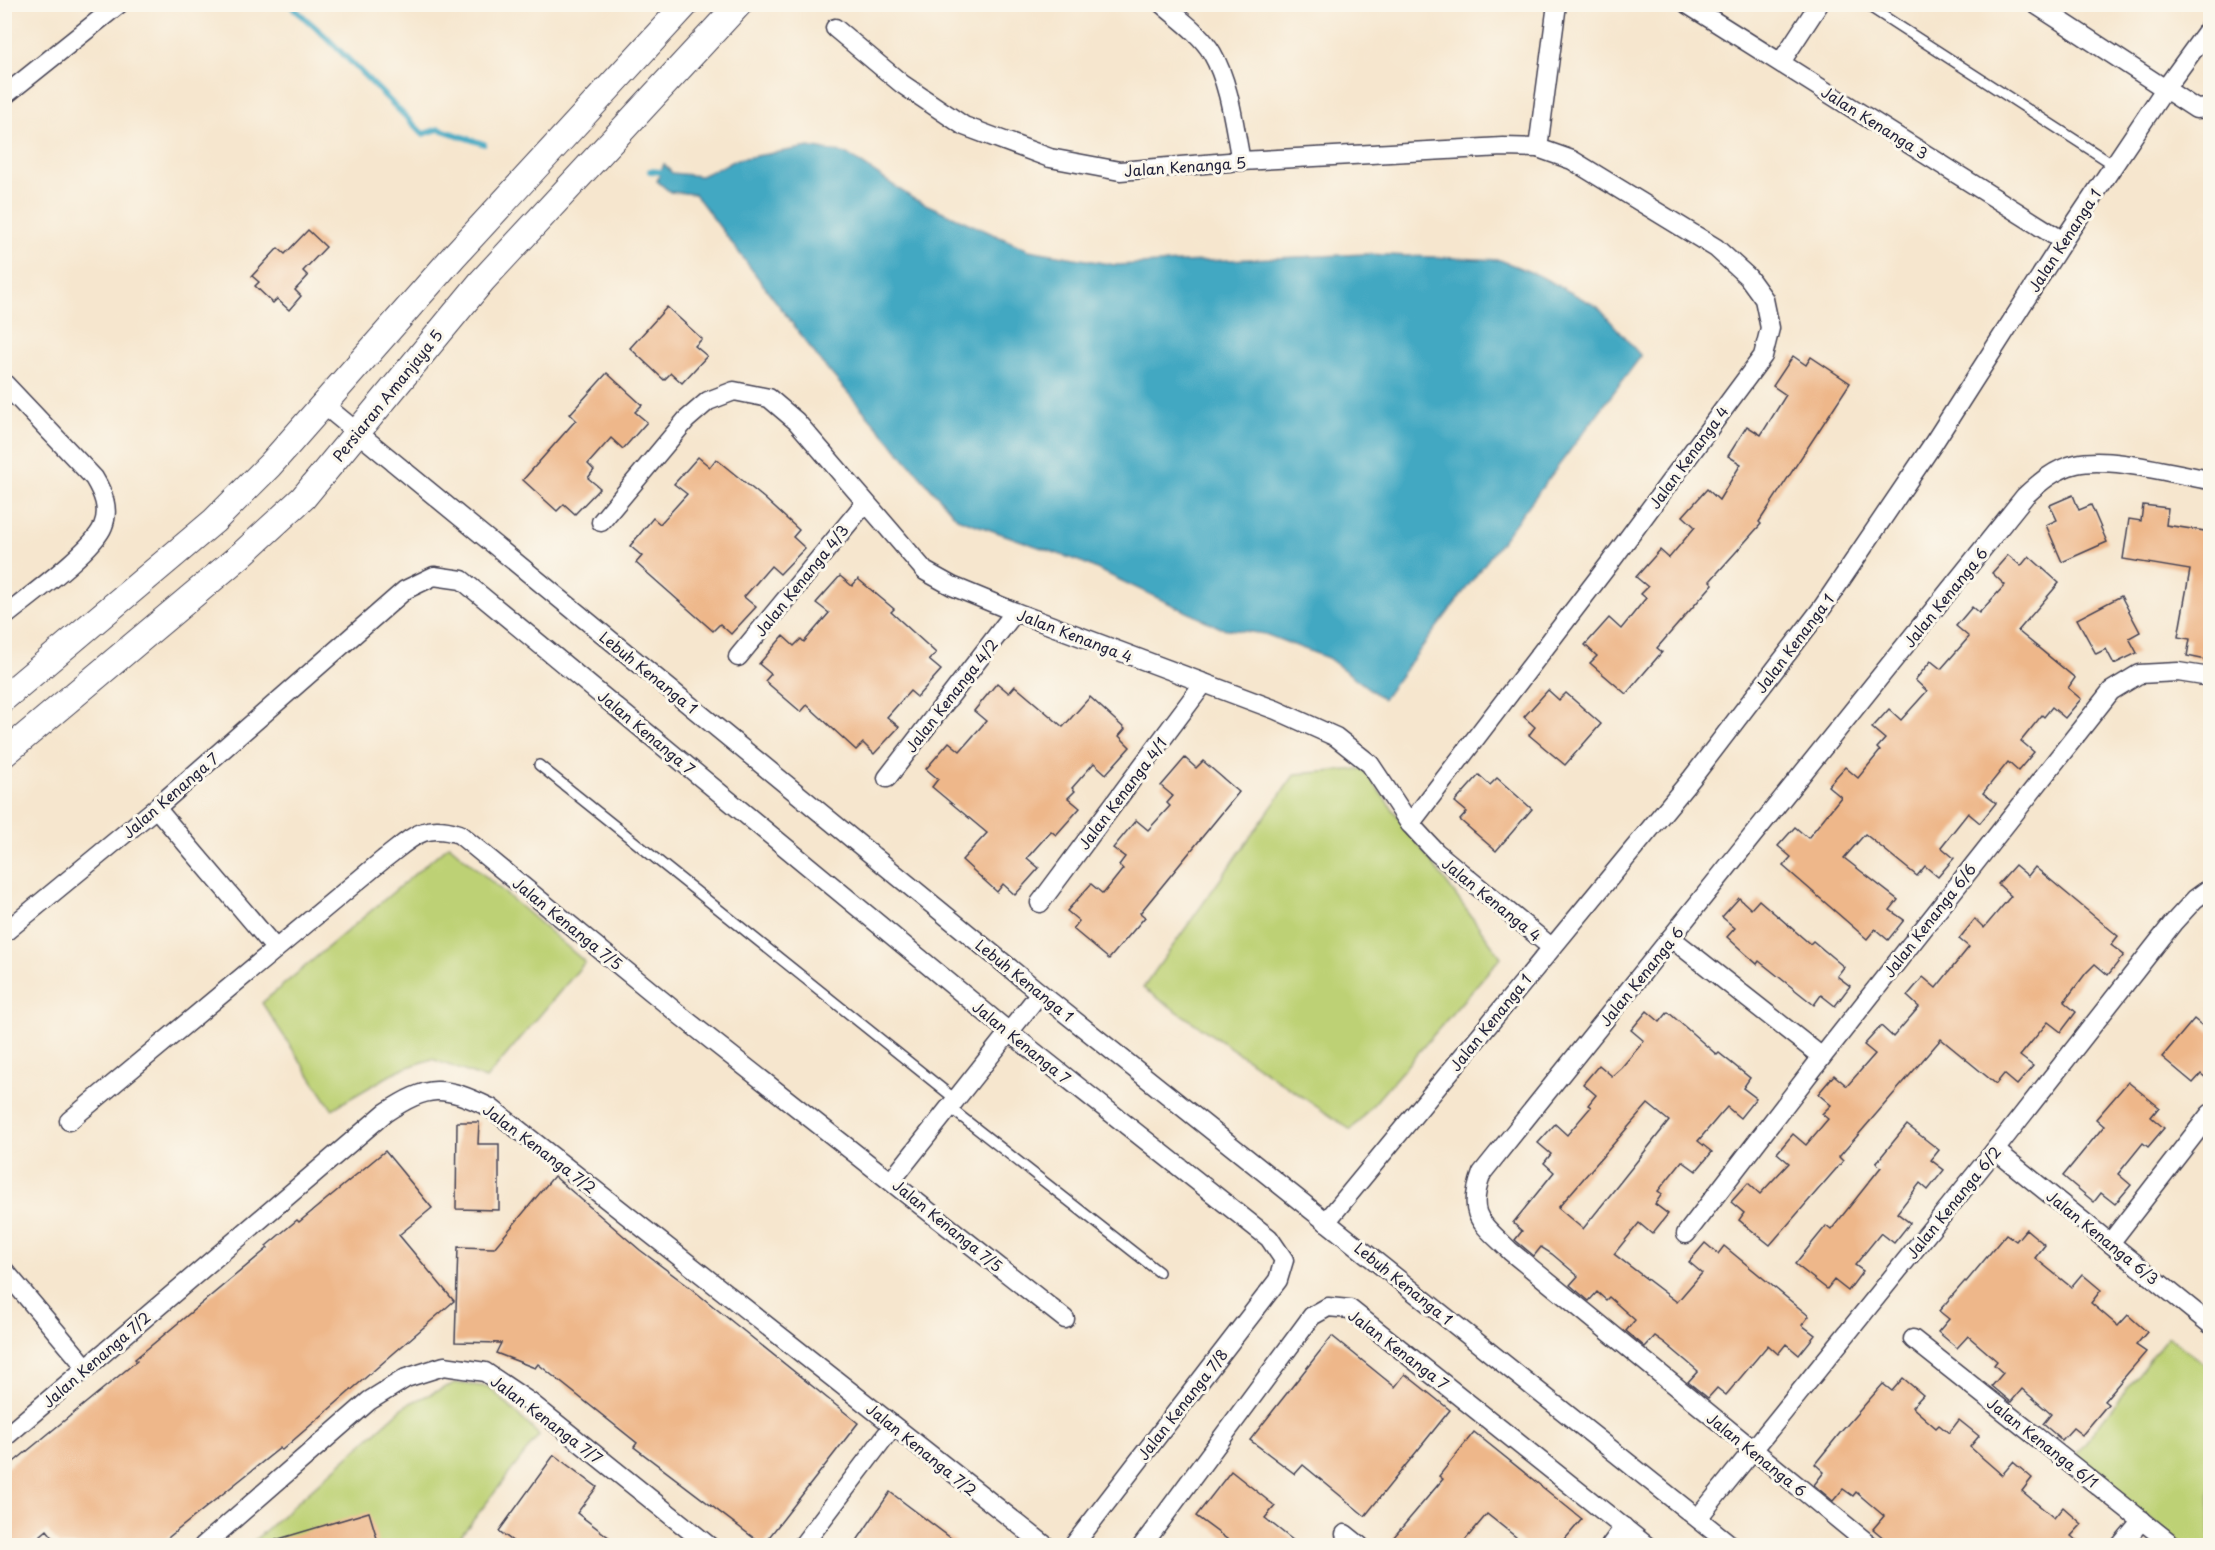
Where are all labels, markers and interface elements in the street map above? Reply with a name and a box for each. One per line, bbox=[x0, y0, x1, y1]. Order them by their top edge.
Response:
street label: Jalan Kenanga 3 bbox=[1817, 80, 1933, 164]
street label: Jalan Kenanga 5 bbox=[1123, 150, 1247, 182]
street label: Jalan Kenanga 1 bbox=[2022, 184, 2106, 296]
street label: Persiaran Amanjaya 5 bbox=[326, 324, 448, 466]
street label: Jalan Kenanga 4 bbox=[1643, 401, 1733, 513]
street label: Jalan Kenanga 4/3 bbox=[749, 519, 853, 641]
street label: Jalan Kenanga 6 bbox=[1897, 542, 1993, 652]
street label: Jalan Kenanga 1 bbox=[1749, 589, 1839, 697]
street label: Jalan Kenanga 4 bbox=[1014, 602, 1136, 668]
street label: Lebuh Kenanga 1 bbox=[595, 625, 703, 719]
street label: Jalan Kenanga 4/2 bbox=[899, 633, 1003, 757]
street label: Jalan Kenanga 7 bbox=[593, 684, 701, 780]
street label: Jalan Kenanga 4/1 bbox=[1072, 732, 1172, 854]
street label: Jalan Kenanga 7 bbox=[117, 746, 224, 843]
street label: Jalan Kenanga 4 bbox=[1437, 852, 1547, 946]
street label: Jalan Kenanga 6/6 bbox=[1877, 858, 1981, 982]
street label: Jalan Kenanga 7/5 bbox=[508, 871, 628, 975]
street label: Jalan Kenanga 6 bbox=[1593, 921, 1689, 1031]
street label: Lebuh Kenanga 1 bbox=[971, 933, 1079, 1027]
street label: Jalan Kenanga 1 bbox=[1444, 968, 1536, 1076]
street label: Jalan Kenanga 7 bbox=[968, 995, 1077, 1089]
street label: Jalan Kenanga 7/2 bbox=[479, 1098, 601, 1198]
street label: Jalan Kenanga 6/2 bbox=[1900, 1141, 2006, 1263]
street label: Jalan Kenanga 7/5 bbox=[888, 1173, 1008, 1277]
street label: Jalan Kenanga 6/3 bbox=[2042, 1184, 2164, 1290]
street label: Lebuh Kenanga 1 bbox=[1350, 1236, 1458, 1330]
street label: Jalan Kenanga 7 bbox=[1344, 1303, 1455, 1395]
street label: Jalan Kenanga 7/2 bbox=[37, 1305, 155, 1413]
street label: Jalan Kenanga 7/8 bbox=[1131, 1344, 1233, 1464]
street label: Jalan Kenanga 7/7 bbox=[486, 1369, 608, 1469]
street label: Jalan Kenanga 6/1 bbox=[1982, 1391, 2104, 1493]
street label: Jalan Kenanga 7/2 bbox=[862, 1397, 982, 1501]
street label: Jalan Kenanga 6 bbox=[1702, 1406, 1812, 1502]

